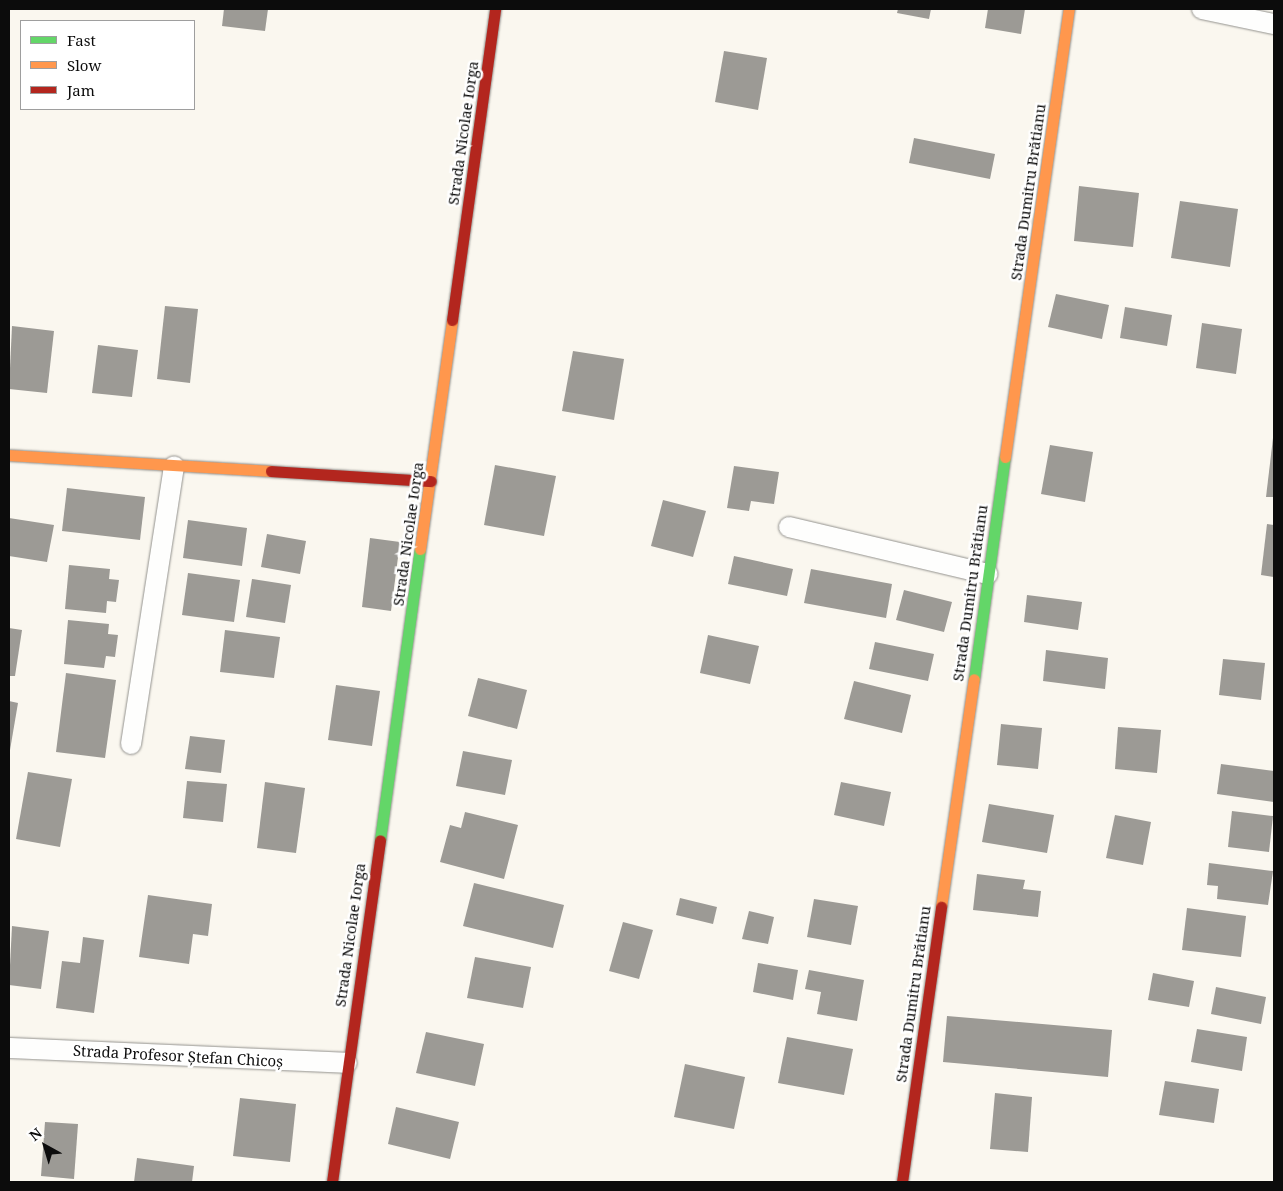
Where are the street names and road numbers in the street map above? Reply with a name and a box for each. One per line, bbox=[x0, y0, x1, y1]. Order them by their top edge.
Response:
street label: Strada Nicolae Iorga bbox=[444, 60, 482, 206]
street label: Strada Dumitru Brătianu bbox=[1007, 103, 1049, 281]
street label: Strada Nicolae Iorga bbox=[389, 461, 427, 607]
street label: Strada Dumitru Brătianu bbox=[949, 504, 991, 682]
street label: Strada Nicolae Iorga bbox=[331, 862, 369, 1008]
street label: Strada Dumitru Brătianu bbox=[892, 905, 934, 1083]
street label: Strada Profesor Ștefan Chicoș bbox=[73, 1042, 283, 1070]

